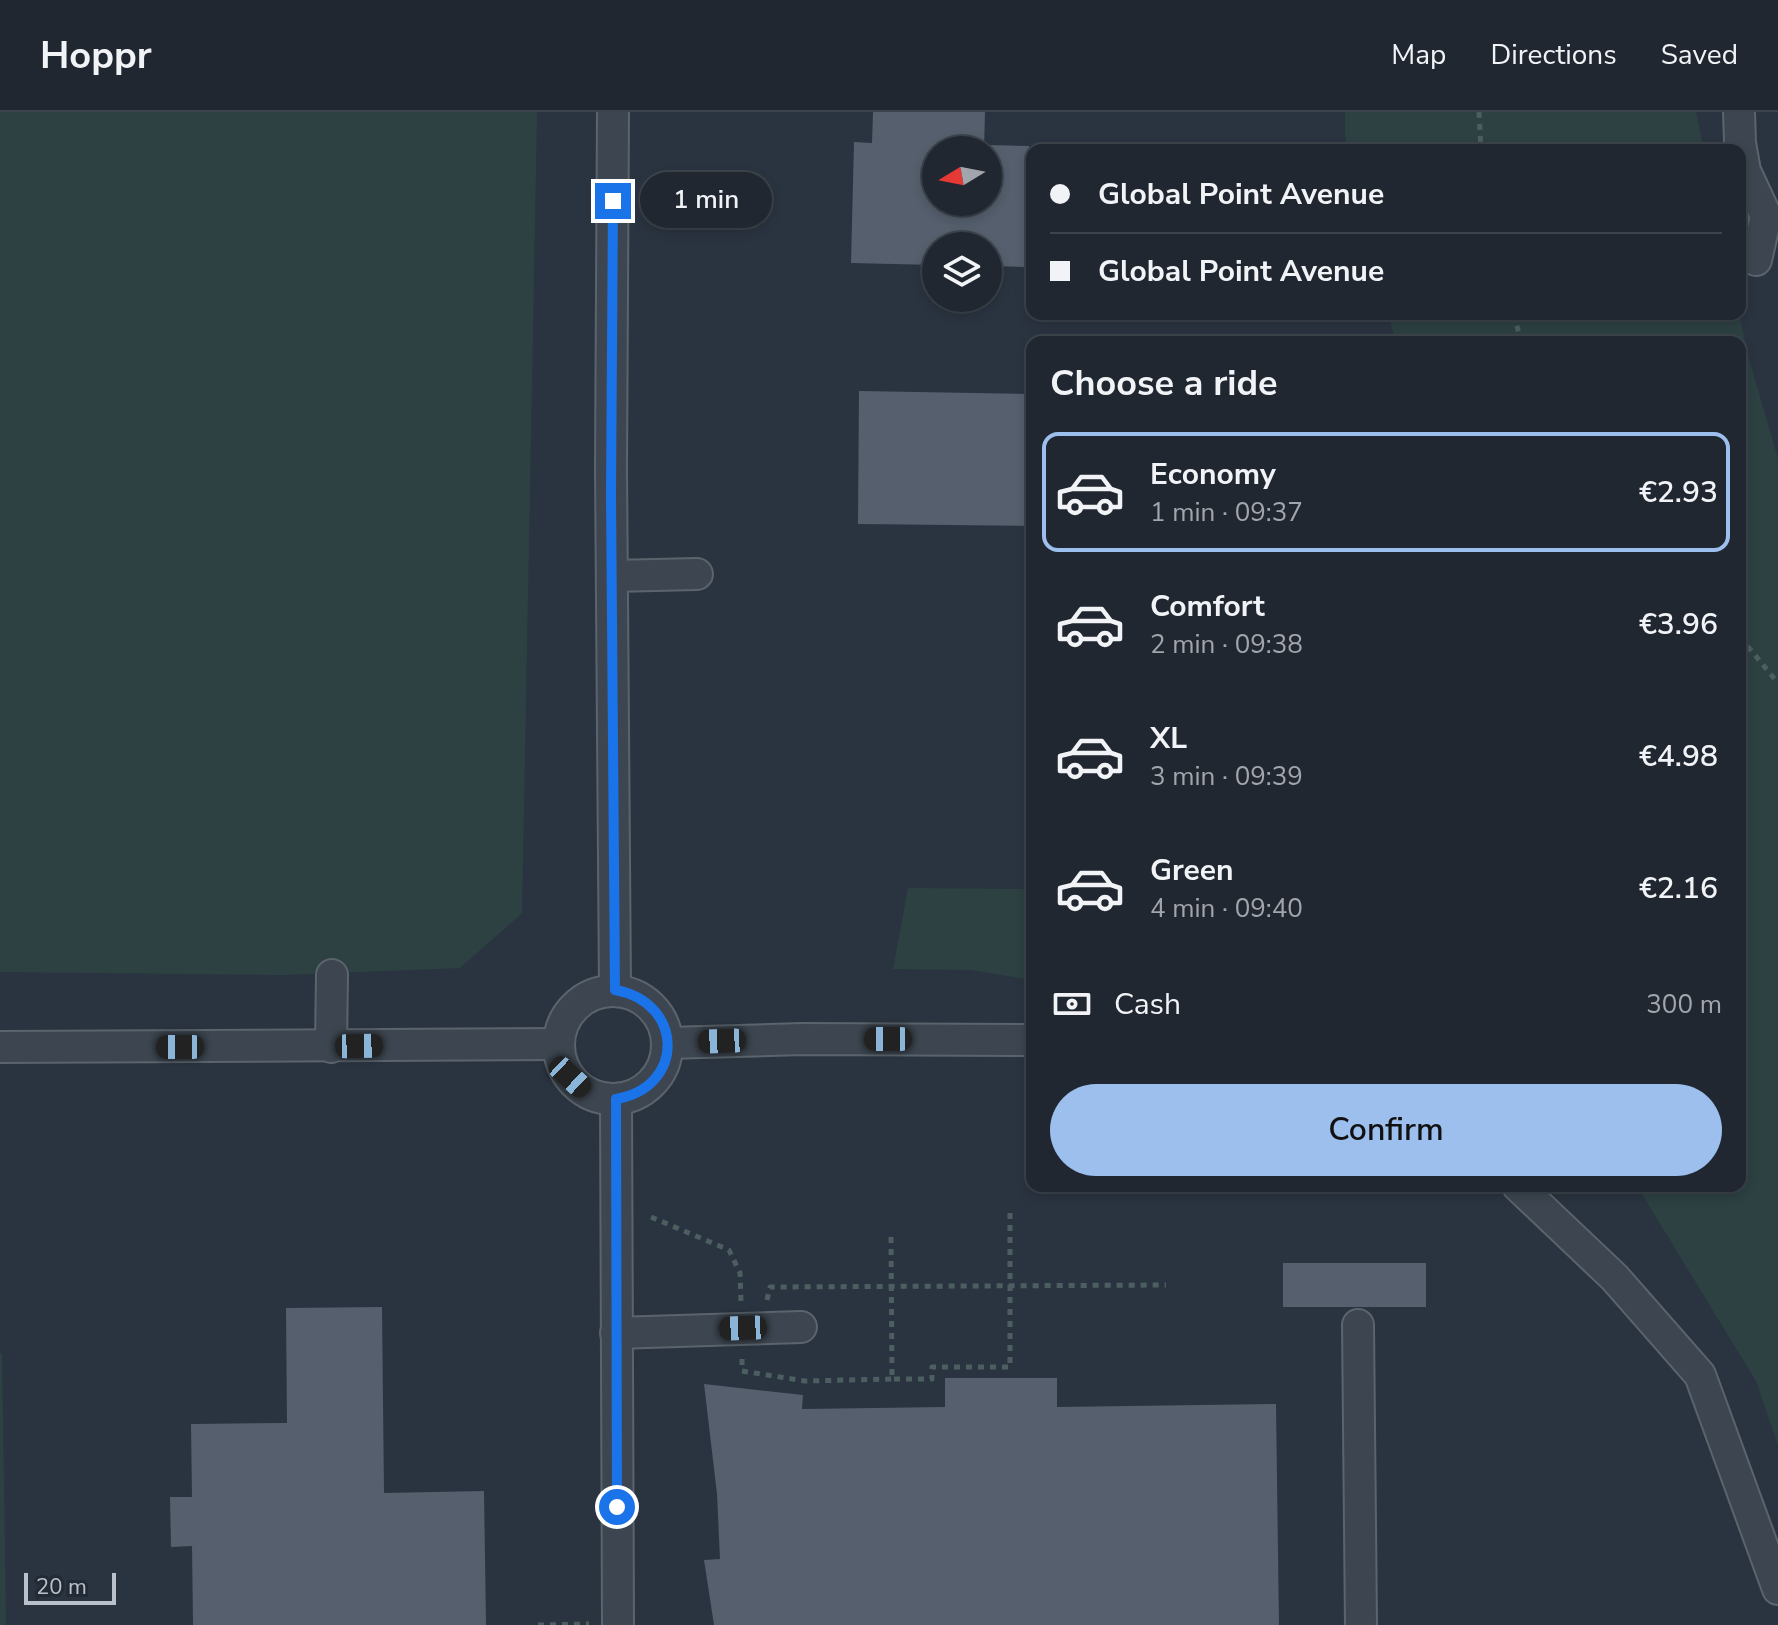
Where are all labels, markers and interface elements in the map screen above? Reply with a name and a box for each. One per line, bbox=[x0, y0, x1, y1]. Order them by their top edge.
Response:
text: Hoppr bbox=[40, 30, 152, 81]
text: Map bbox=[1391, 36, 1446, 74]
text: Directions bbox=[1490, 36, 1617, 74]
text: Saved bbox=[1661, 36, 1738, 74]
north arrow bbox=[922, 136, 1002, 216]
map controls bbox=[922, 136, 1002, 312]
callout: 1 min bbox=[641, 173, 773, 229]
text: Global Point Avenue bbox=[1098, 174, 1384, 215]
text: 1 min bbox=[673, 182, 739, 217]
route end bbox=[595, 183, 631, 219]
button: layers bbox=[922, 232, 1002, 312]
text: Global Point Avenue bbox=[1098, 251, 1384, 292]
text: Choose a ride bbox=[1050, 359, 1278, 408]
text: Economy bbox=[1150, 454, 1276, 495]
icon: car bbox=[1054, 456, 1126, 528]
text: €2.93 bbox=[1639, 472, 1718, 513]
text: 1 min · 09:37 bbox=[1150, 495, 1303, 530]
text: Comfort bbox=[1150, 586, 1265, 627]
icon: car bbox=[1054, 588, 1126, 660]
text: €3.96 bbox=[1639, 604, 1718, 645]
text: 2 min · 09:38 bbox=[1150, 627, 1303, 662]
text: XL bbox=[1150, 718, 1187, 759]
icon: car bbox=[1054, 720, 1126, 792]
text: €4.98 bbox=[1639, 736, 1718, 777]
text: 3 min · 09:39 bbox=[1150, 759, 1303, 794]
text: Green bbox=[1150, 850, 1234, 891]
icon: car bbox=[1054, 852, 1126, 924]
text: €2.16 bbox=[1639, 868, 1718, 909]
text: 4 min · 09:40 bbox=[1150, 891, 1303, 926]
icon: cash bbox=[1050, 982, 1094, 1026]
text: Cash bbox=[1114, 984, 1181, 1025]
text: 300 m bbox=[1646, 987, 1722, 1022]
car bbox=[864, 1027, 912, 1051]
car bbox=[698, 1028, 746, 1054]
car bbox=[335, 1034, 383, 1058]
car bbox=[156, 1035, 204, 1059]
car bbox=[544, 1052, 596, 1102]
button: Confirm bbox=[1050, 1084, 1722, 1176]
car bbox=[719, 1315, 767, 1341]
route start bbox=[599, 1489, 635, 1525]
scale bar bbox=[24, 1569, 116, 1605]
text: 20 m bbox=[36, 1572, 87, 1602]

